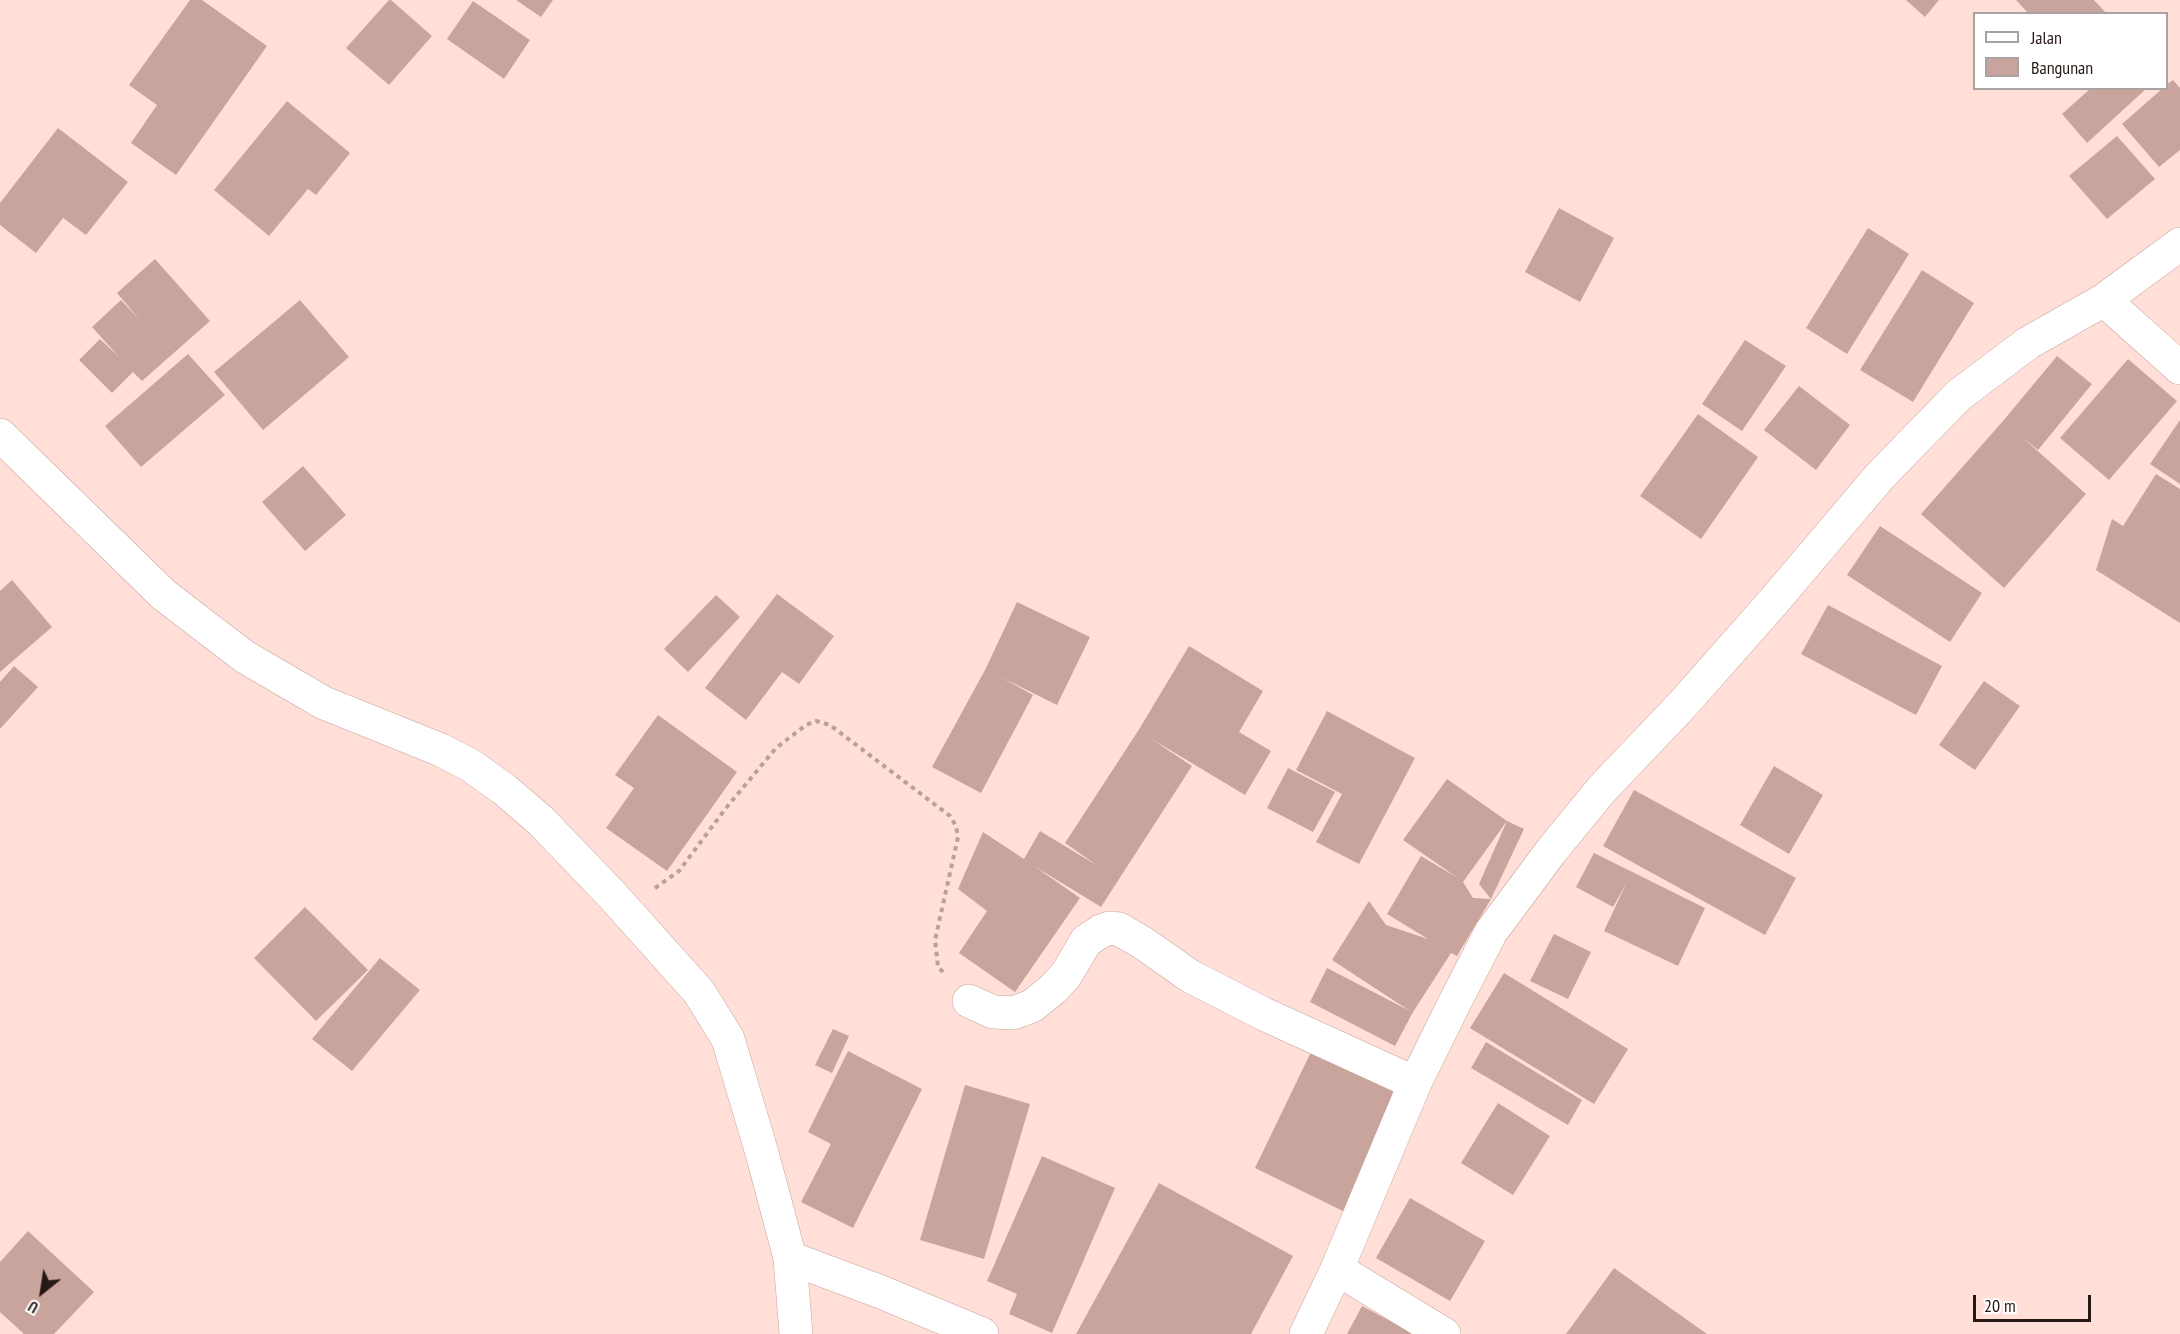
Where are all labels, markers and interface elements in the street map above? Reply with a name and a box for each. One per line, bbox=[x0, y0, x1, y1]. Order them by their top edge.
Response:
legend bbox=[1973, 12, 2168, 90]
text: Jalan bbox=[2031, 26, 2062, 49]
text: Bangunan bbox=[2031, 56, 2093, 79]
north arrow bbox=[12, 1262, 72, 1322]
scale bar bbox=[1976, 1283, 2094, 1321]
text: 20 m bbox=[1984, 1294, 2016, 1317]
text: U bbox=[24, 1297, 42, 1318]

